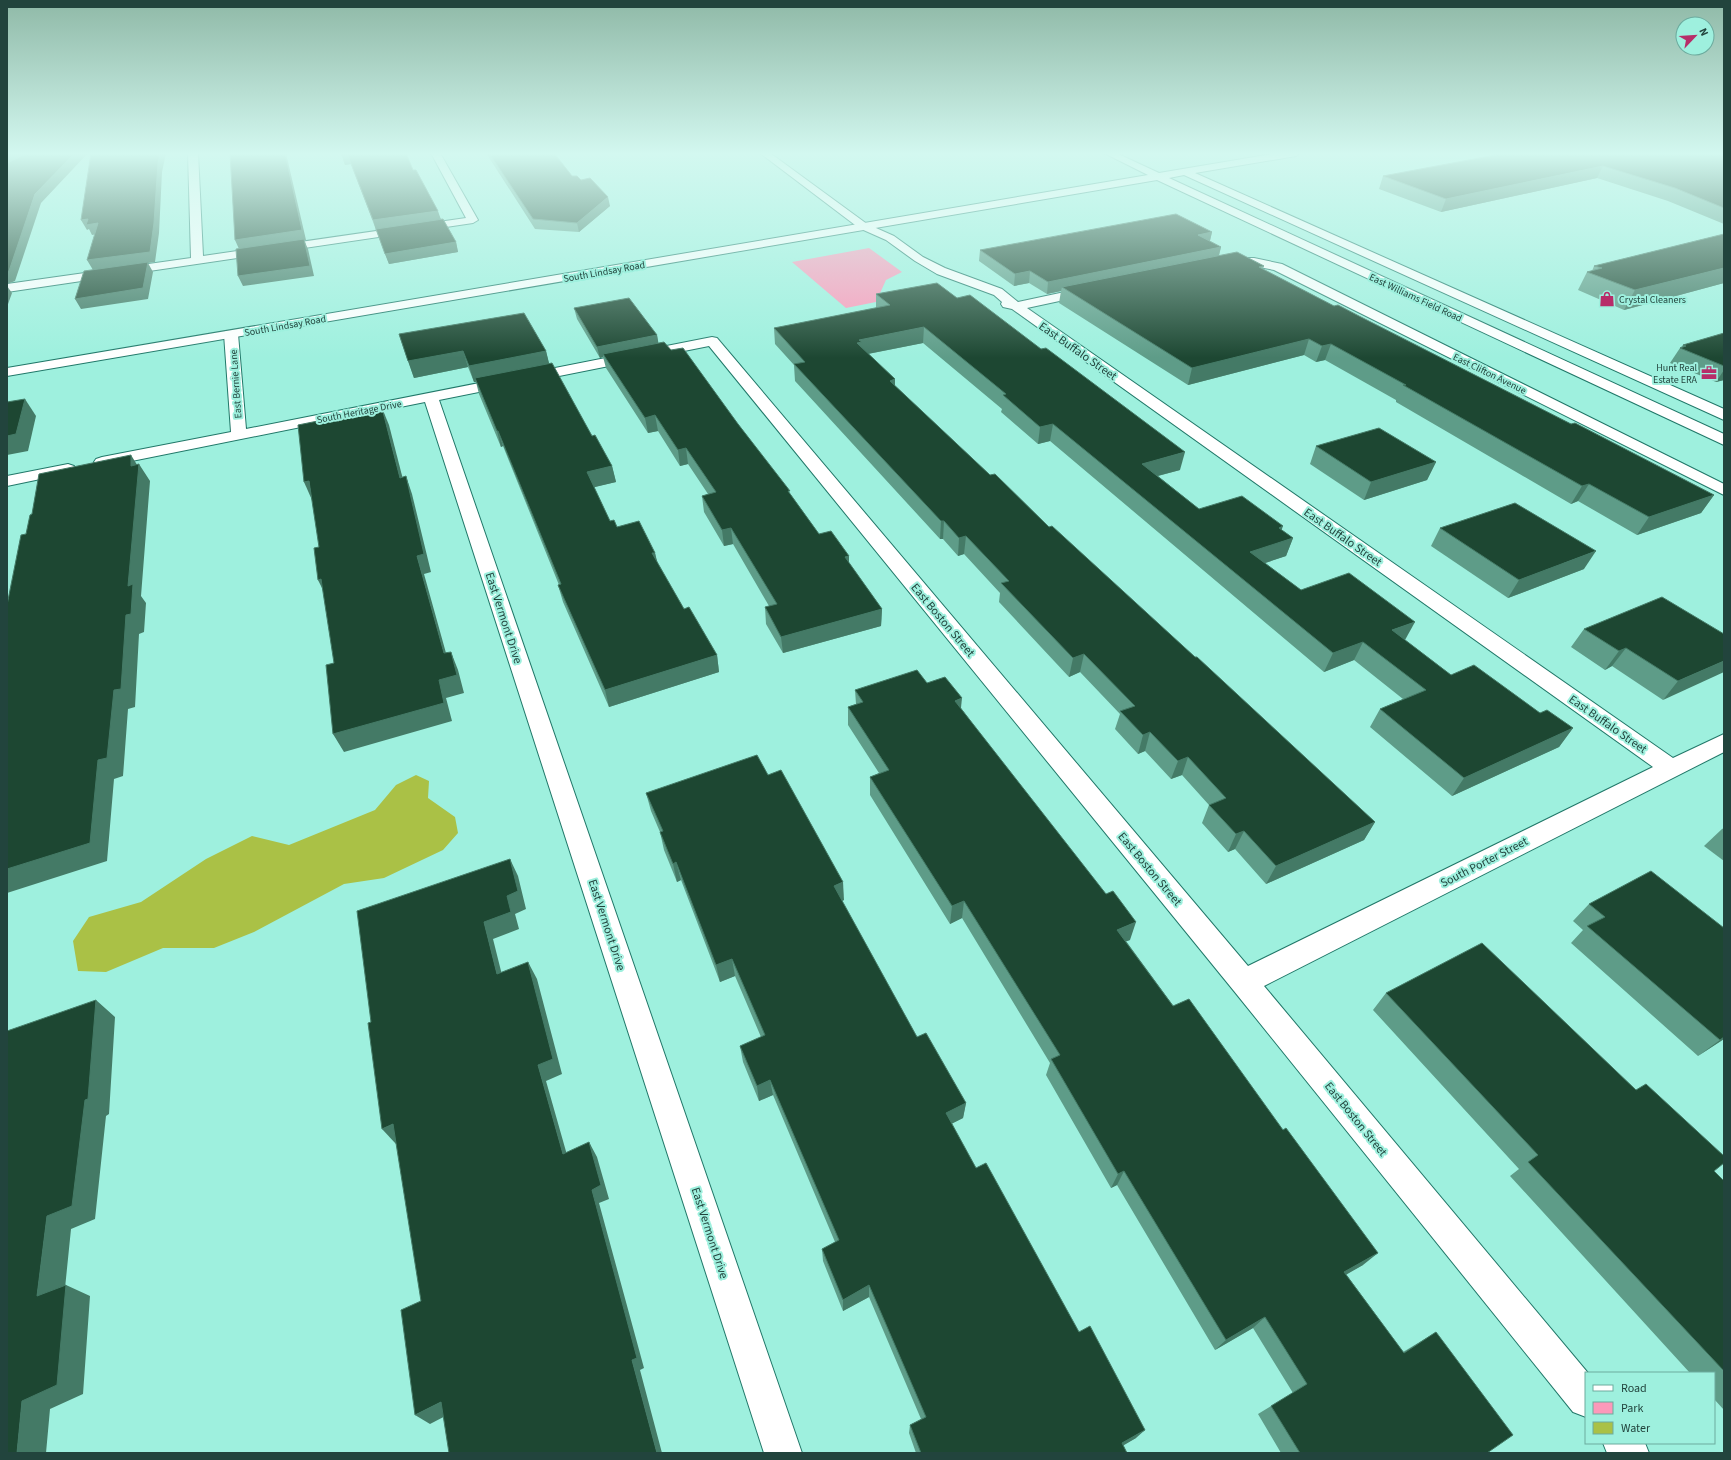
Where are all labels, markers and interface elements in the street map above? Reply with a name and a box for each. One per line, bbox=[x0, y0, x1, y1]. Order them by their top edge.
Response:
north arrow bbox=[1675, 16, 1715, 56]
text: N bbox=[1695, 25, 1712, 38]
street label: South Lindsay Road bbox=[562, 258, 646, 286]
street label: East Williams Field Road bbox=[1367, 270, 1464, 326]
shop icon: Crystal Cleaners bbox=[1598, 290, 1616, 308]
place label: Crystal Cleaners bbox=[1619, 293, 1686, 307]
street label: South Lindsay Road bbox=[243, 312, 327, 340]
street label: East Buffalo Street bbox=[1035, 318, 1120, 385]
street label: East Bernie Lane bbox=[227, 349, 245, 419]
street label: East Clifton Avenue bbox=[1451, 350, 1529, 398]
place label: Hunt Real Estate ERA bbox=[1653, 361, 1698, 387]
office icon: Hunt Real Estate ERA bbox=[1700, 364, 1718, 382]
street label: South Heritage Drive bbox=[316, 397, 403, 427]
street label: East Buffalo Street bbox=[1300, 504, 1385, 571]
street label: East Vermont Drive bbox=[481, 570, 526, 666]
street label: East Boston Street bbox=[907, 580, 978, 661]
street label: East Buffalo Street bbox=[1565, 691, 1650, 758]
street label: East Boston Street bbox=[1114, 829, 1185, 910]
street label: South Porter Street bbox=[1438, 833, 1531, 892]
street label: East Vermont Drive bbox=[584, 877, 629, 973]
street label: East Boston Street bbox=[1320, 1078, 1391, 1160]
street label: East Vermont Drive bbox=[687, 1185, 732, 1281]
legend bbox=[1585, 1372, 1715, 1444]
text: Road bbox=[1621, 1380, 1647, 1397]
text: Park bbox=[1621, 1400, 1643, 1417]
text: Water bbox=[1621, 1420, 1651, 1437]

